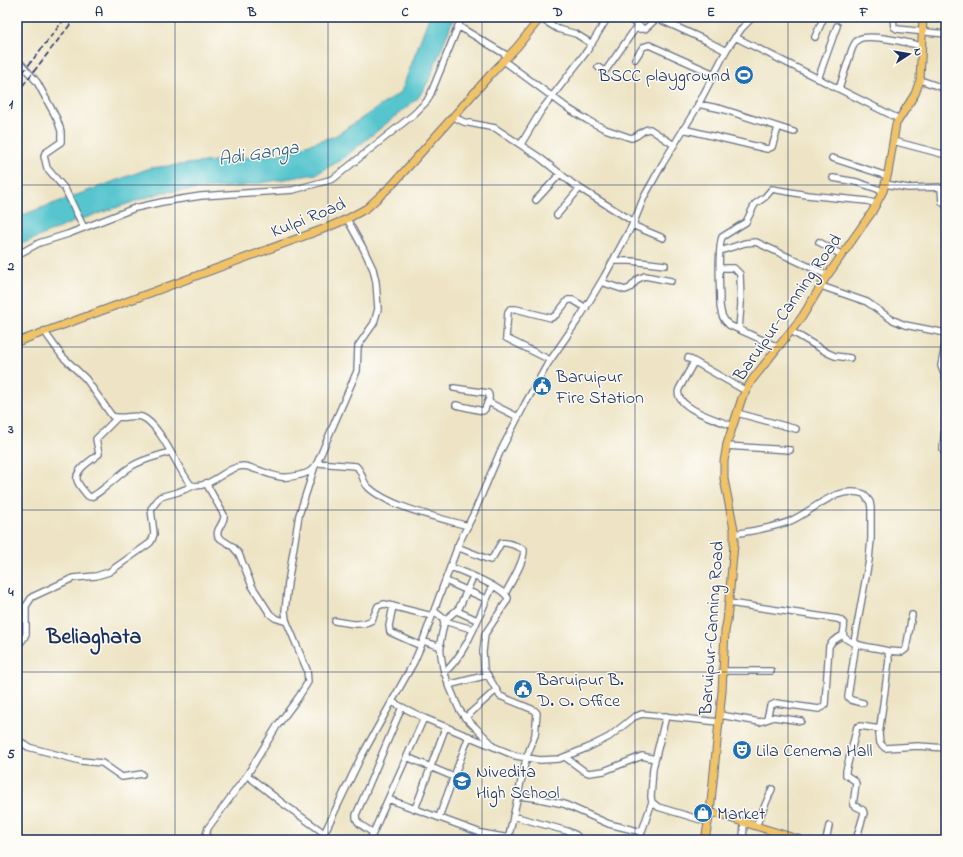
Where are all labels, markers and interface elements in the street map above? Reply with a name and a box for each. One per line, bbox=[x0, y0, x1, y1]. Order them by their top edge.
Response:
text: A bbox=[95, 3, 103, 22]
text: B bbox=[247, 3, 257, 22]
text: C bbox=[401, 3, 409, 22]
text: D bbox=[552, 3, 563, 22]
text: E bbox=[707, 3, 715, 22]
text: F bbox=[859, 3, 869, 22]
north arrow bbox=[889, 34, 929, 74]
text: N bbox=[909, 47, 926, 57]
place label: BSCC playground bbox=[597, 64, 730, 91]
sports icon: BSCC playground bbox=[733, 64, 755, 86]
text: 1 bbox=[9, 95, 14, 114]
water label: Adi Ganga bbox=[216, 135, 301, 175]
street label: Kulpi Road bbox=[267, 192, 350, 246]
street label: Baruipur-Canning Road bbox=[727, 229, 850, 388]
text: 2 bbox=[7, 257, 15, 276]
place label: Baruipur Fire Station bbox=[555, 365, 644, 412]
public building icon: Baruipur Fire Station bbox=[531, 375, 553, 397]
text: 3 bbox=[7, 420, 14, 439]
street label: Baruipur-Canning Road bbox=[694, 540, 733, 717]
text: 4 bbox=[7, 583, 14, 602]
district label: Beliaghata bbox=[46, 622, 142, 655]
place label: Baruipur B. D. O. Office bbox=[536, 668, 624, 715]
public building icon: Baruipur B. D. O. Office bbox=[512, 678, 534, 700]
theatre icon: Lila Cenema Hall bbox=[731, 739, 753, 761]
place label: Lila Cenema Hall bbox=[756, 739, 872, 765]
text: 5 bbox=[7, 745, 15, 764]
place label: Nivedita High School bbox=[476, 760, 559, 808]
school or university icon: Nivedita High School bbox=[451, 770, 473, 792]
shop icon: Market bbox=[692, 802, 714, 824]
place label: Market bbox=[717, 802, 765, 828]

